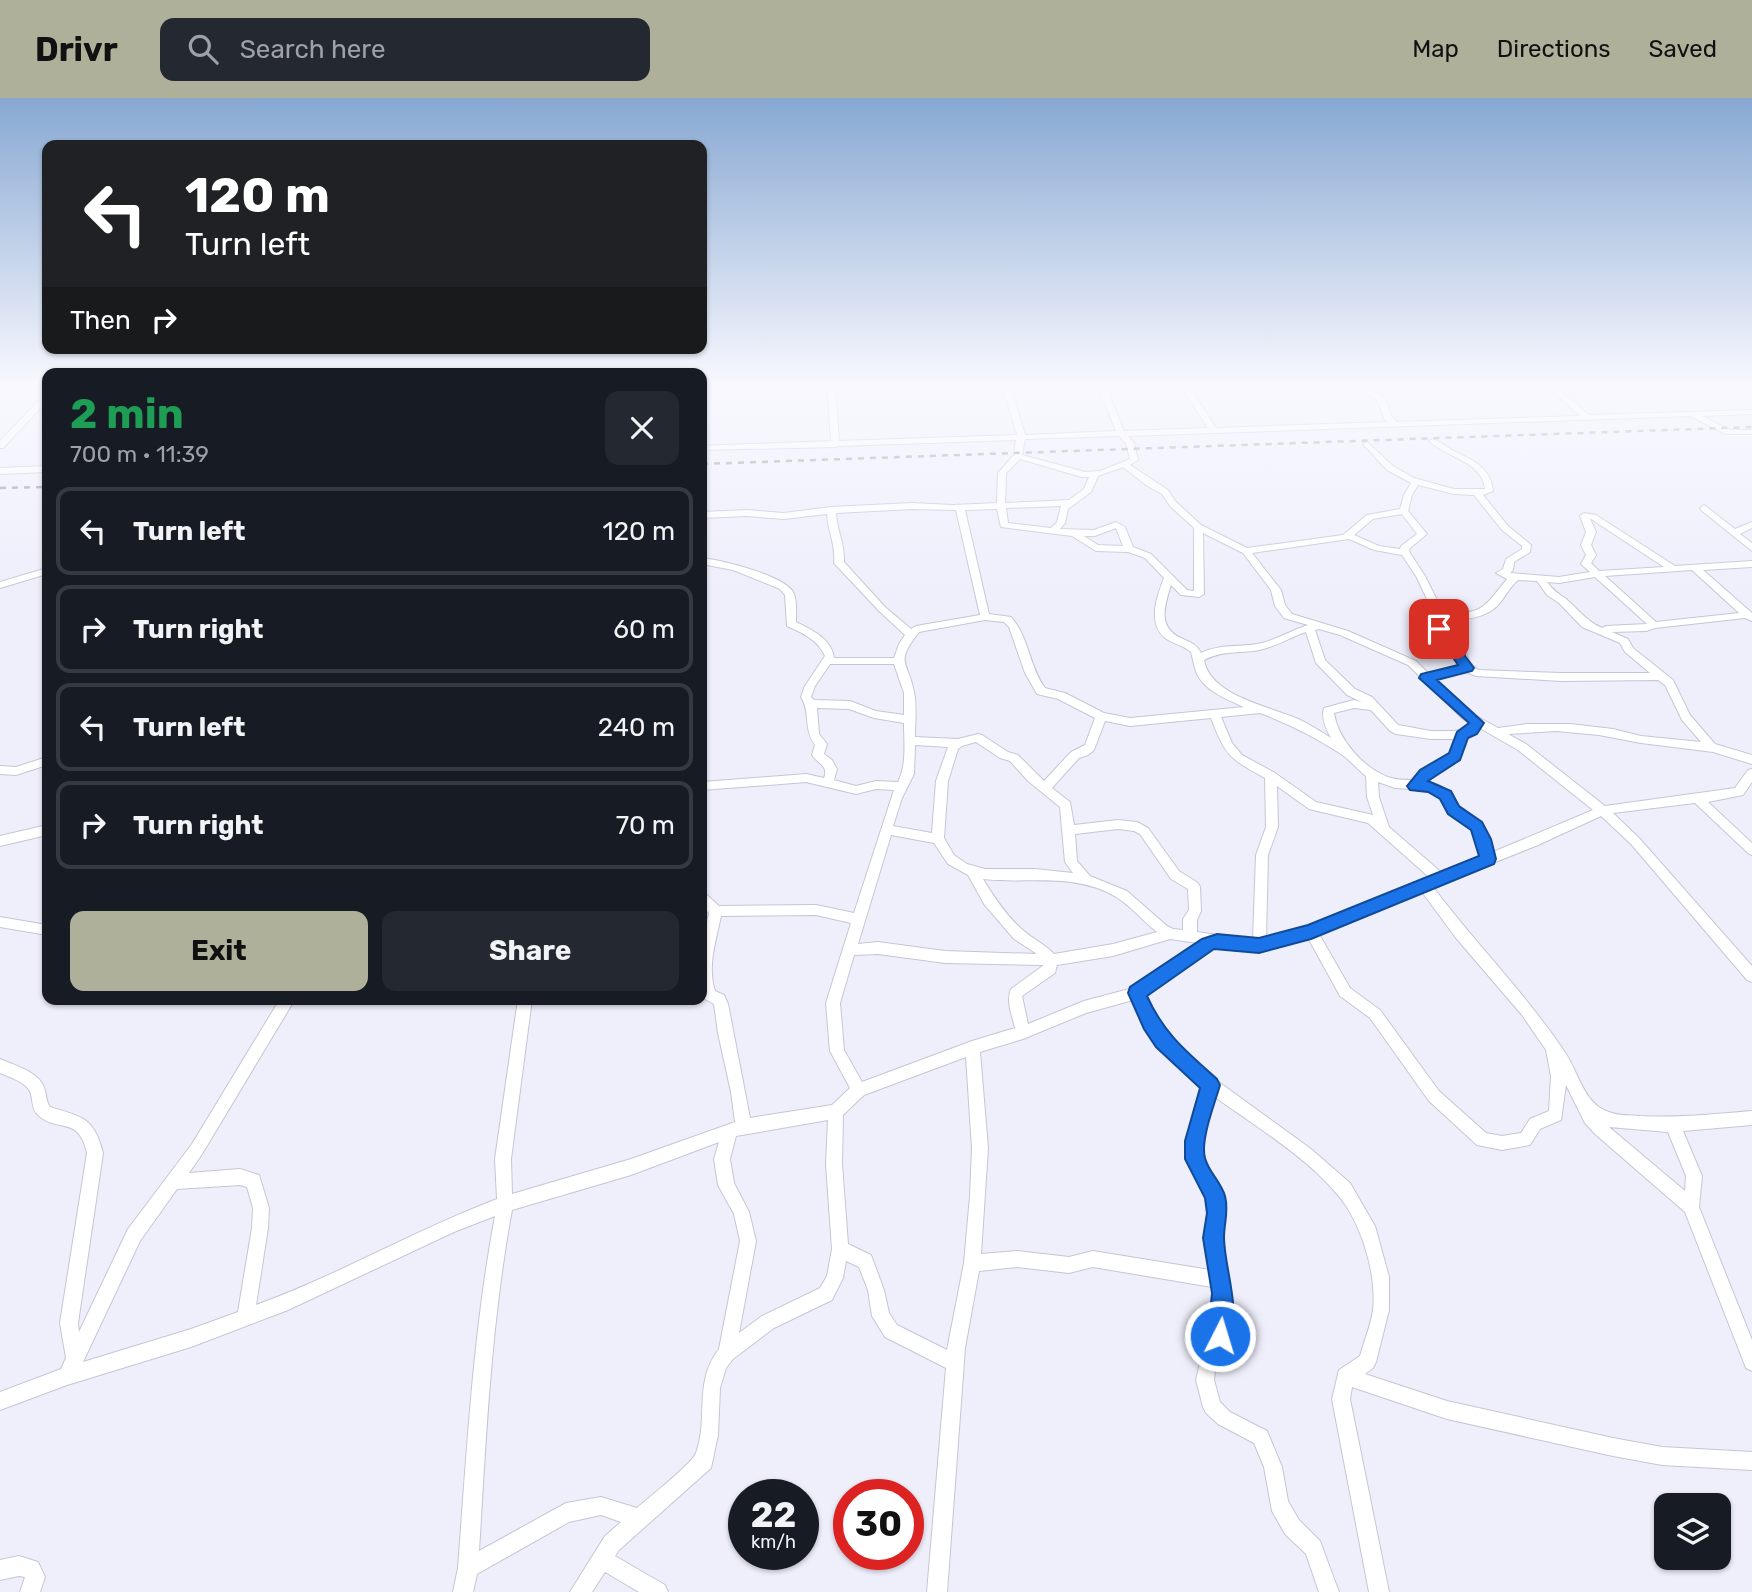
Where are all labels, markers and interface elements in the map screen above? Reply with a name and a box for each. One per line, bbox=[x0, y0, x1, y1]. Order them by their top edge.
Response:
search box bbox=[160, 18, 650, 81]
text: Drivr bbox=[35, 30, 118, 69]
icon: search bbox=[184, 30, 222, 68]
text: Search here bbox=[240, 34, 386, 65]
text: Map bbox=[1412, 35, 1459, 63]
text: Directions bbox=[1497, 35, 1610, 63]
text: Saved bbox=[1648, 35, 1717, 63]
text: 120 m bbox=[185, 166, 330, 224]
icon: left bbox=[70, 168, 161, 259]
text: Turn left bbox=[185, 225, 310, 263]
icon: right bbox=[145, 301, 183, 339]
text: Then bbox=[70, 305, 131, 336]
text: 2 min bbox=[70, 389, 184, 439]
button: close bbox=[605, 391, 679, 465]
text: 700 m · 11:39 bbox=[70, 440, 209, 468]
icon: left bbox=[74, 512, 112, 550]
text: Turn left bbox=[133, 516, 245, 547]
text: 120 m bbox=[603, 516, 675, 547]
pin bbox=[1409, 599, 1469, 659]
icon: right bbox=[74, 610, 112, 648]
icon: arrive bbox=[1420, 610, 1458, 648]
text: Turn right bbox=[133, 614, 263, 645]
text: 60 m bbox=[613, 614, 675, 645]
icon: left bbox=[74, 708, 112, 746]
text: Turn left bbox=[133, 712, 245, 743]
text: 240 m bbox=[598, 712, 675, 743]
icon: right bbox=[74, 806, 112, 844]
text: Turn right bbox=[133, 810, 263, 841]
text: 70 m bbox=[616, 810, 675, 841]
button: Exit bbox=[70, 911, 368, 991]
button: Share bbox=[382, 911, 679, 991]
position arrow bbox=[1183, 1299, 1257, 1373]
speed limit sign: 30 bbox=[833, 1479, 924, 1570]
map controls bbox=[1654, 1493, 1731, 1570]
button: layers bbox=[1654, 1493, 1731, 1570]
text: 22 bbox=[751, 1494, 796, 1536]
text: km/h bbox=[751, 1531, 796, 1553]

